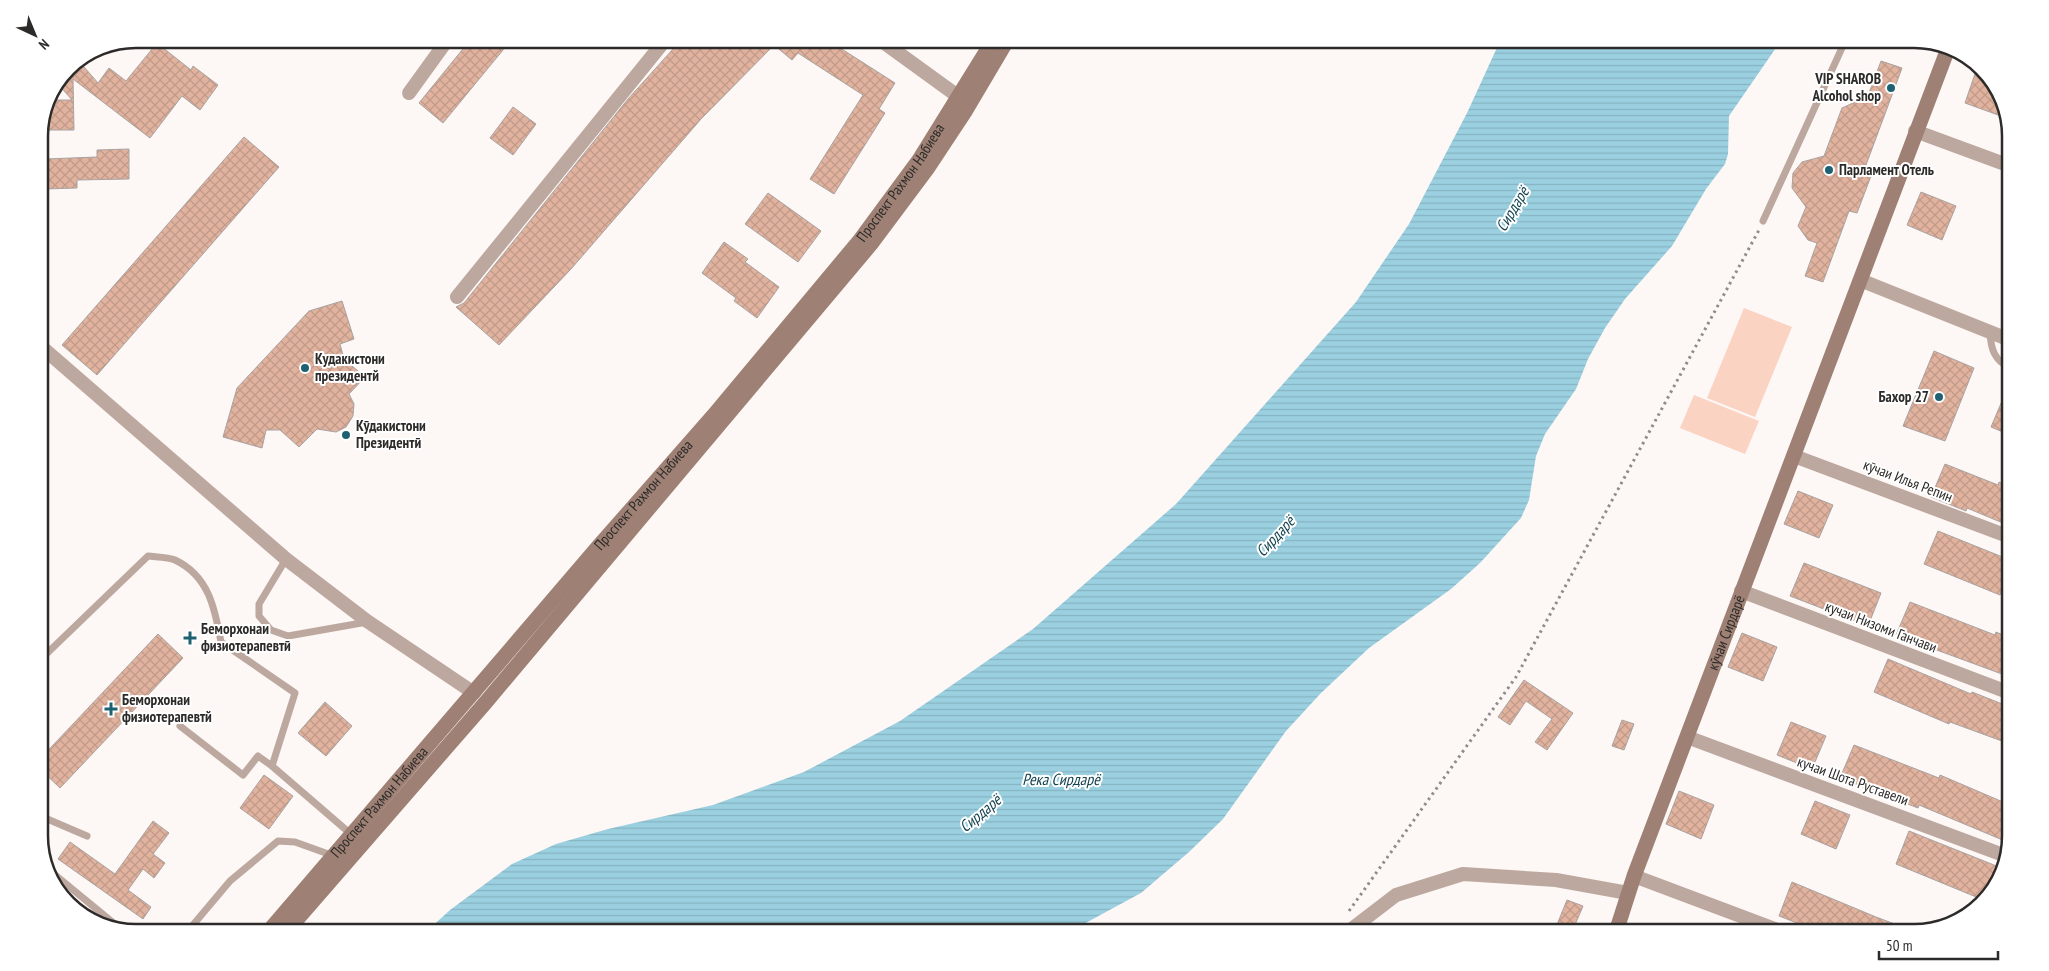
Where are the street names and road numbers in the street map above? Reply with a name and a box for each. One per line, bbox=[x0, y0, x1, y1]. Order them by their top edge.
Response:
street label: Проспект Рахмон Набиева bbox=[852, 120, 948, 245]
street label: Проспект Рахмон Набиева bbox=[590, 436, 697, 554]
street label: кӯчаи Илья Репин bbox=[1861, 455, 1956, 506]
street label: кӯчаи Сирдарё bbox=[1703, 592, 1749, 673]
street label: кучаи Низоми Ганчави bbox=[1823, 596, 1940, 657]
street label: Проспект Рахмон Набиева bbox=[326, 742, 432, 861]
street label: кучаи Шота Руставели bbox=[1795, 752, 1911, 809]

